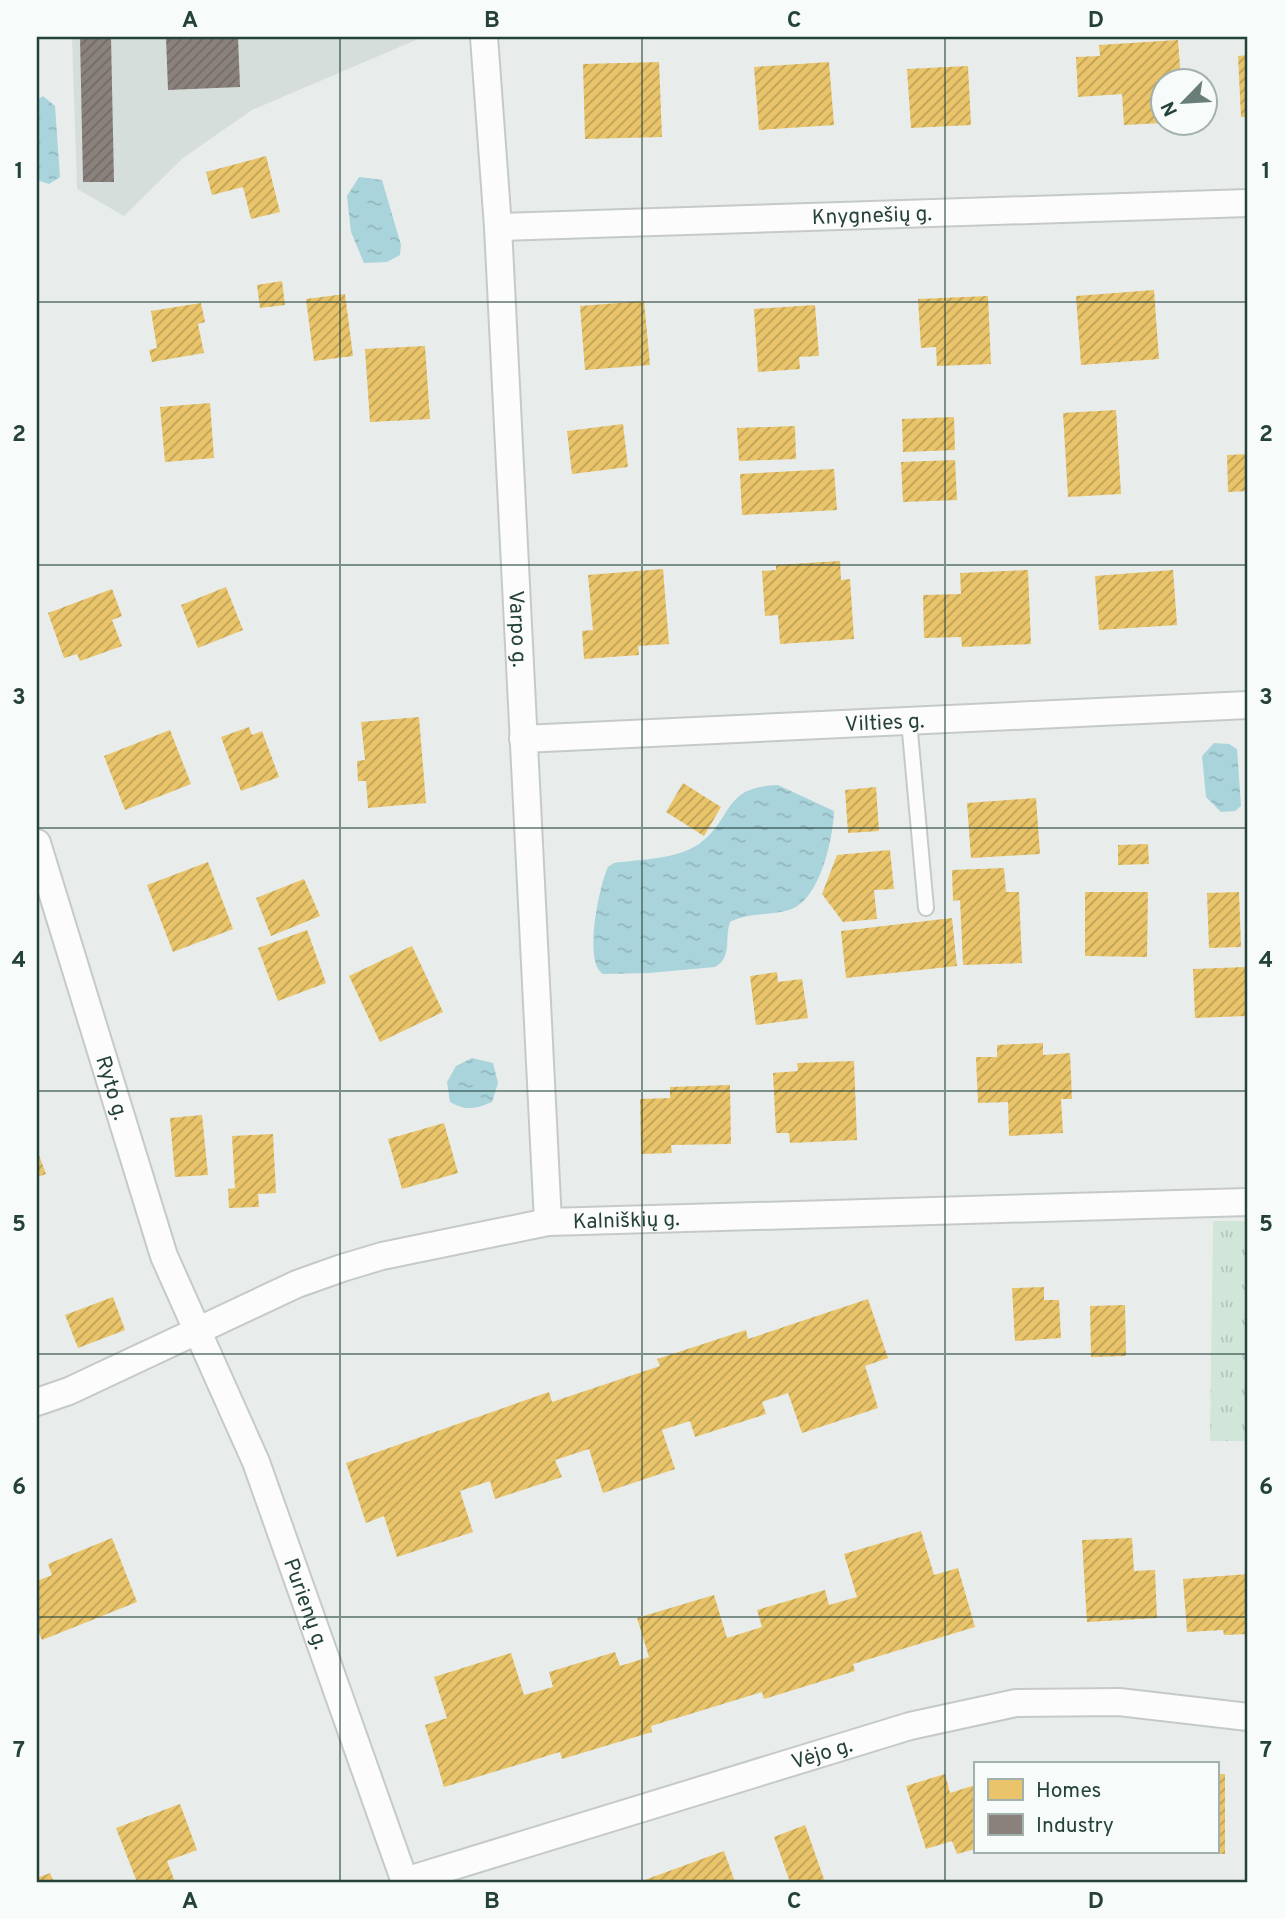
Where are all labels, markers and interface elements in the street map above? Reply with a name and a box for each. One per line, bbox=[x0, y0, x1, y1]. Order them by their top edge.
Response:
text: A bbox=[182, 7, 198, 36]
text: B bbox=[484, 7, 500, 36]
text: C bbox=[787, 7, 801, 36]
text: D bbox=[1088, 7, 1104, 36]
north arrow bbox=[1148, 66, 1218, 136]
text: N bbox=[1157, 97, 1184, 120]
text: 1 bbox=[14, 158, 24, 187]
text: 1 bbox=[1261, 158, 1271, 187]
street label: Knygnešių g. bbox=[811, 201, 932, 232]
text: 2 bbox=[12, 421, 26, 450]
text: 2 bbox=[1259, 421, 1273, 450]
street label: Varpo g. bbox=[501, 590, 532, 668]
text: 3 bbox=[12, 684, 26, 713]
text: 3 bbox=[1259, 684, 1273, 713]
street label: Vilties g. bbox=[844, 708, 925, 739]
text: 4 bbox=[12, 947, 26, 976]
text: 4 bbox=[1259, 947, 1273, 976]
street label: Ryto g. bbox=[88, 1053, 133, 1124]
street label: Kalniškių g. bbox=[573, 1206, 680, 1236]
text: 5 bbox=[12, 1211, 26, 1240]
text: 5 bbox=[1259, 1211, 1273, 1240]
text: 6 bbox=[12, 1474, 26, 1503]
text: 6 bbox=[1259, 1474, 1273, 1503]
street label: Purienų g. bbox=[276, 1555, 333, 1653]
street label: Vėjo g. bbox=[788, 1732, 856, 1777]
text: 7 bbox=[13, 1737, 25, 1766]
text: 7 bbox=[1260, 1737, 1272, 1766]
legend bbox=[974, 1762, 1218, 1853]
text: Homes bbox=[1036, 1778, 1101, 1805]
text: Industry bbox=[1036, 1813, 1114, 1840]
text: A bbox=[182, 1888, 198, 1917]
text: B bbox=[484, 1888, 500, 1917]
text: C bbox=[787, 1888, 801, 1917]
text: D bbox=[1088, 1888, 1104, 1917]

